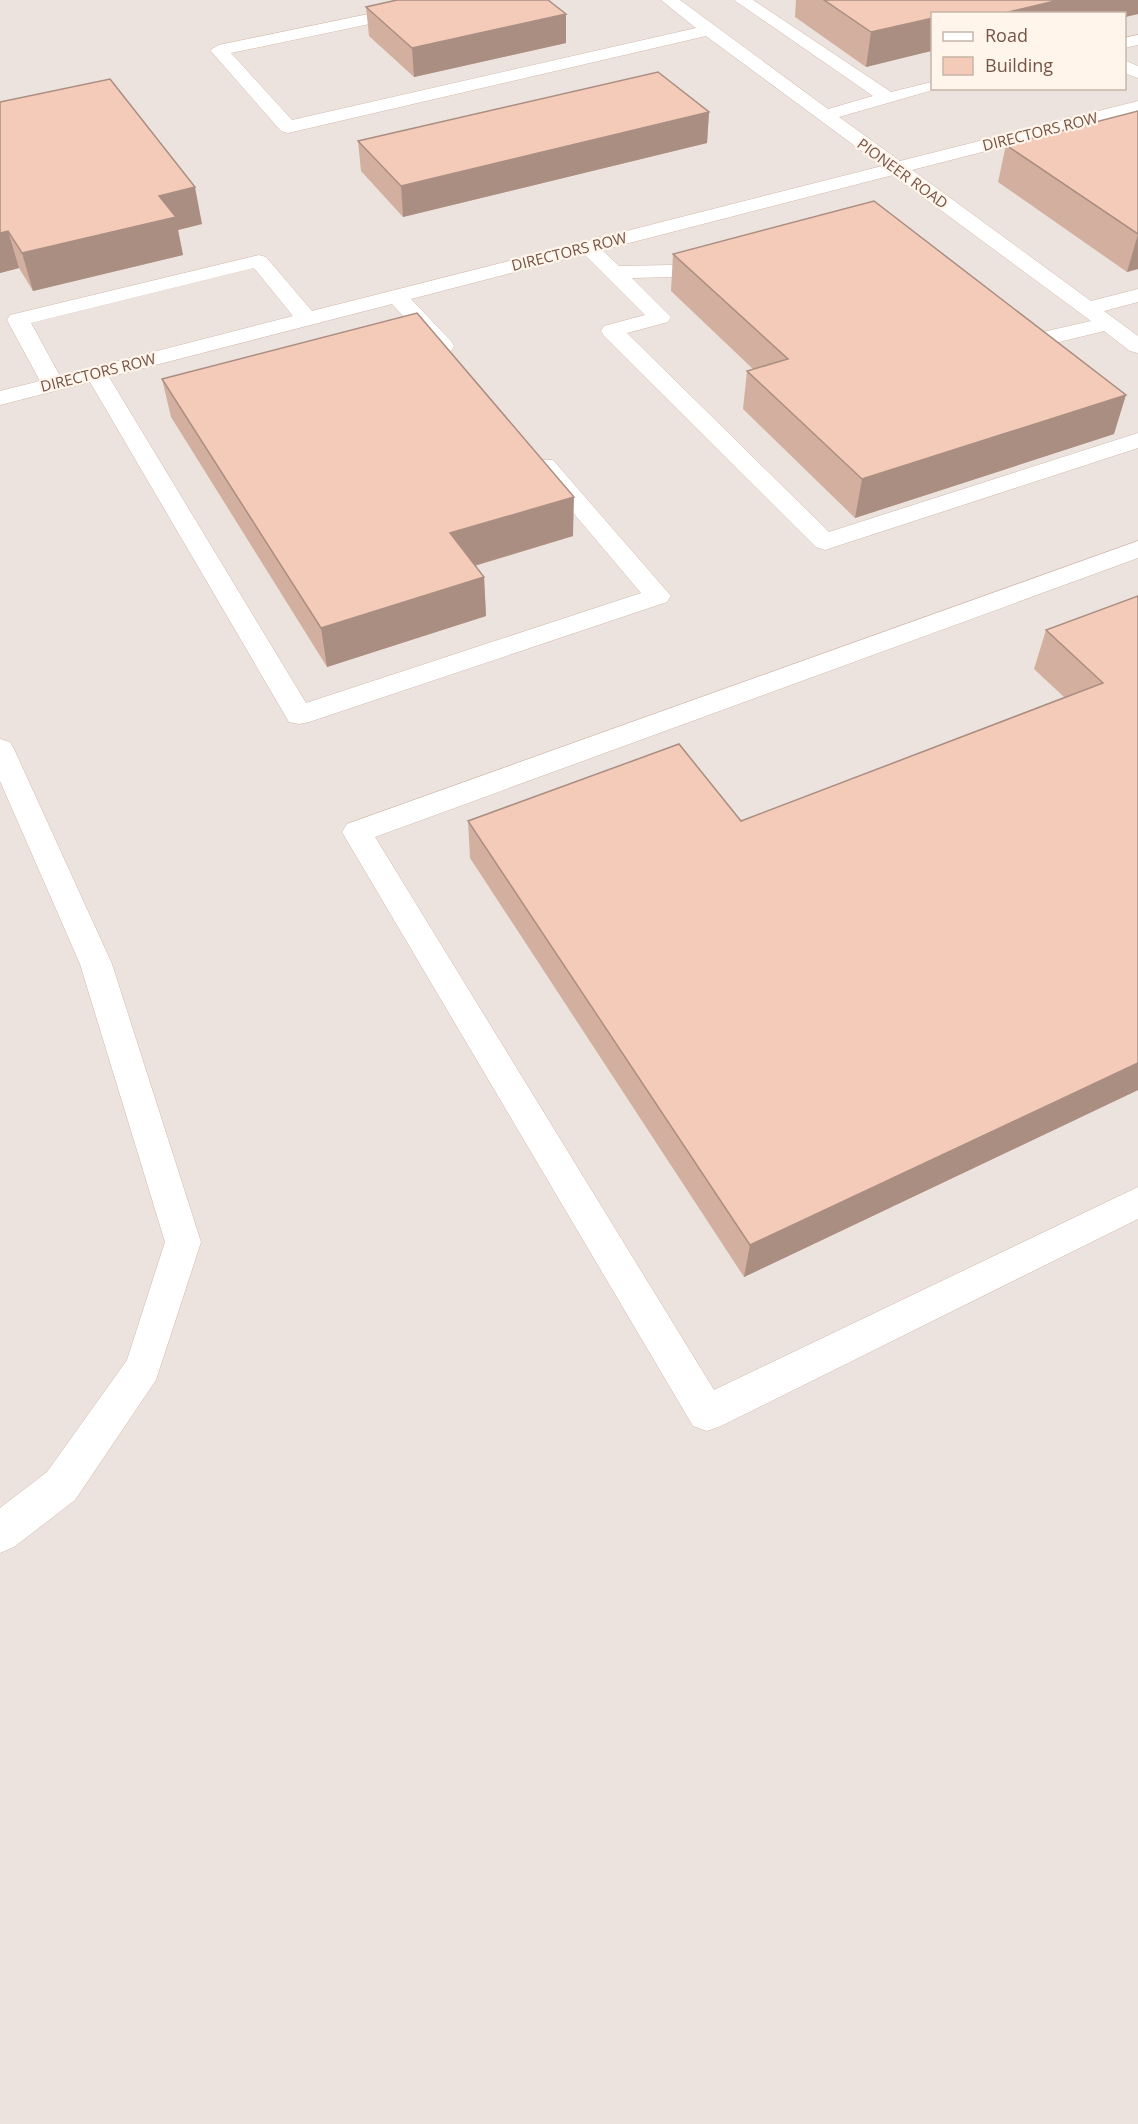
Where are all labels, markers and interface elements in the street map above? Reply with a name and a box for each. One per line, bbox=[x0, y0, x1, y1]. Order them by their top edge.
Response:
legend bbox=[931, 12, 1126, 90]
text: Road bbox=[985, 23, 1028, 47]
text: Building bbox=[985, 53, 1053, 77]
street label: DIRECTORS ROW bbox=[980, 107, 1100, 155]
street label: PIONEER ROAD bbox=[854, 133, 952, 213]
street label: DIRECTORS ROW bbox=[509, 227, 629, 275]
street label: DIRECTORS ROW bbox=[38, 348, 158, 396]

